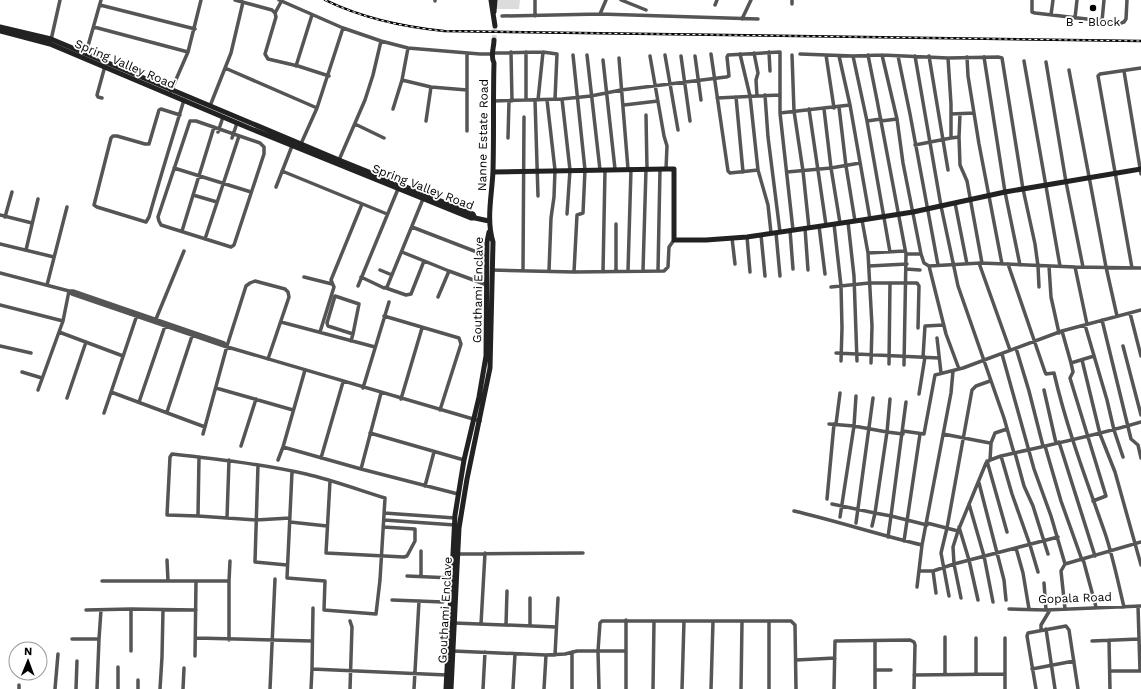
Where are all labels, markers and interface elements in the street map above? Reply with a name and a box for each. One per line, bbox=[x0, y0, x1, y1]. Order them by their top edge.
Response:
marker: B - Block bbox=[1088, 3, 1098, 13]
place label: B - Block bbox=[1066, 15, 1120, 29]
street label: Spring Valley Road bbox=[73, 36, 177, 92]
street label: Nanne Estate Road bbox=[475, 79, 491, 191]
street label: Spring Valley Road bbox=[370, 161, 476, 213]
street label: Gouthami Enclave bbox=[470, 237, 486, 343]
street label: Gouthami Enclave bbox=[435, 556, 455, 664]
street label: Gopala Road bbox=[1038, 590, 1112, 606]
north arrow bbox=[8, 641, 48, 681]
text: N bbox=[24, 645, 32, 658]

